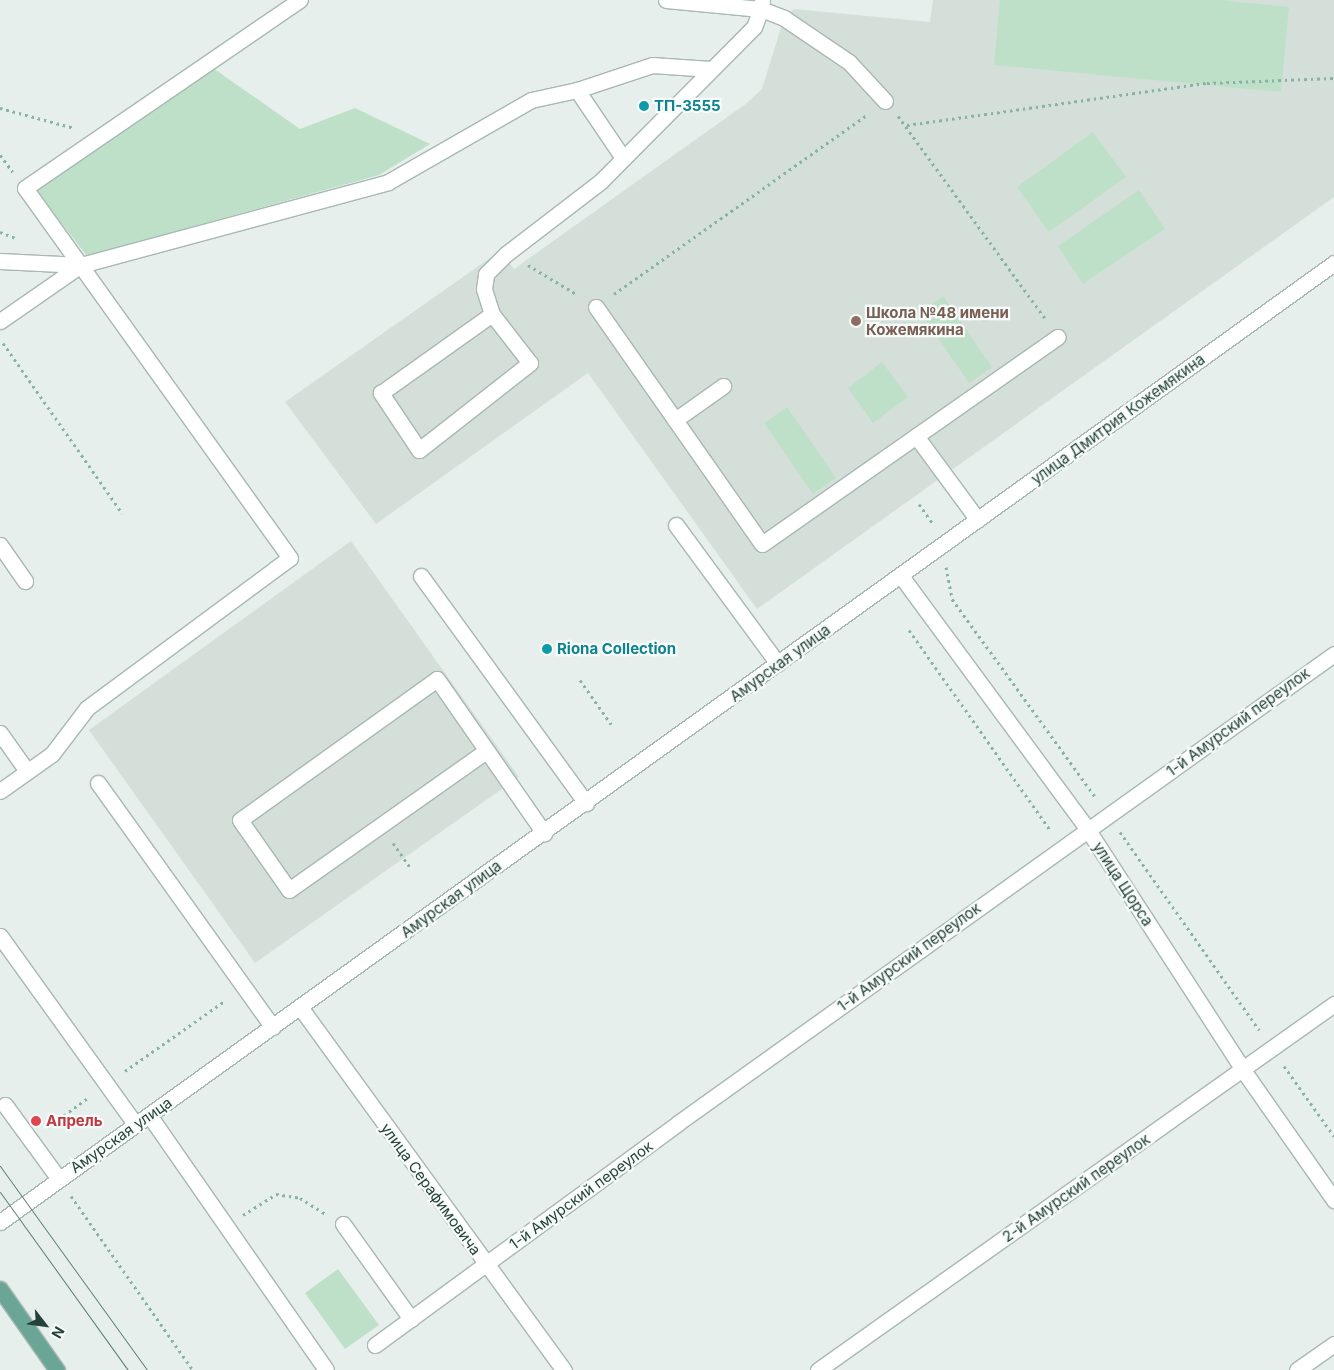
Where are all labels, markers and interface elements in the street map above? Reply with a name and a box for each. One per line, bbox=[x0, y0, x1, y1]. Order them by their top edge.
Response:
place label: ТП-3555 bbox=[654, 97, 721, 115]
marker: ТП-3555 bbox=[638, 100, 650, 112]
place label: Школа №48 имени Кожемякина bbox=[866, 303, 1009, 338]
marker: Школа №48 имени Кожемякина bbox=[850, 315, 862, 327]
street label: улица Дмитрия Кожемякина bbox=[1028, 350, 1208, 488]
street label: Амурская улица bbox=[726, 621, 834, 705]
place label: Riona Collection bbox=[557, 640, 676, 658]
marker: Riona Collection bbox=[541, 643, 553, 655]
street label: 1-й Амурский переулок bbox=[1163, 664, 1313, 780]
street label: улица Щорса bbox=[1089, 839, 1157, 929]
street label: Амурская улица bbox=[397, 857, 505, 941]
street label: 1-й Амурский переулок bbox=[834, 899, 984, 1015]
street label: Амурская улица bbox=[67, 1093, 175, 1177]
place label: Апрель bbox=[46, 1112, 103, 1130]
marker: Апрель bbox=[30, 1115, 42, 1127]
street label: улица Серафимовича bbox=[377, 1120, 485, 1258]
street label: 2-й Амурский переулок bbox=[999, 1130, 1153, 1246]
street label: 1-й Амурский переулок bbox=[506, 1137, 656, 1253]
north arrow bbox=[20, 1300, 70, 1350]
text: N bbox=[48, 1324, 68, 1342]

